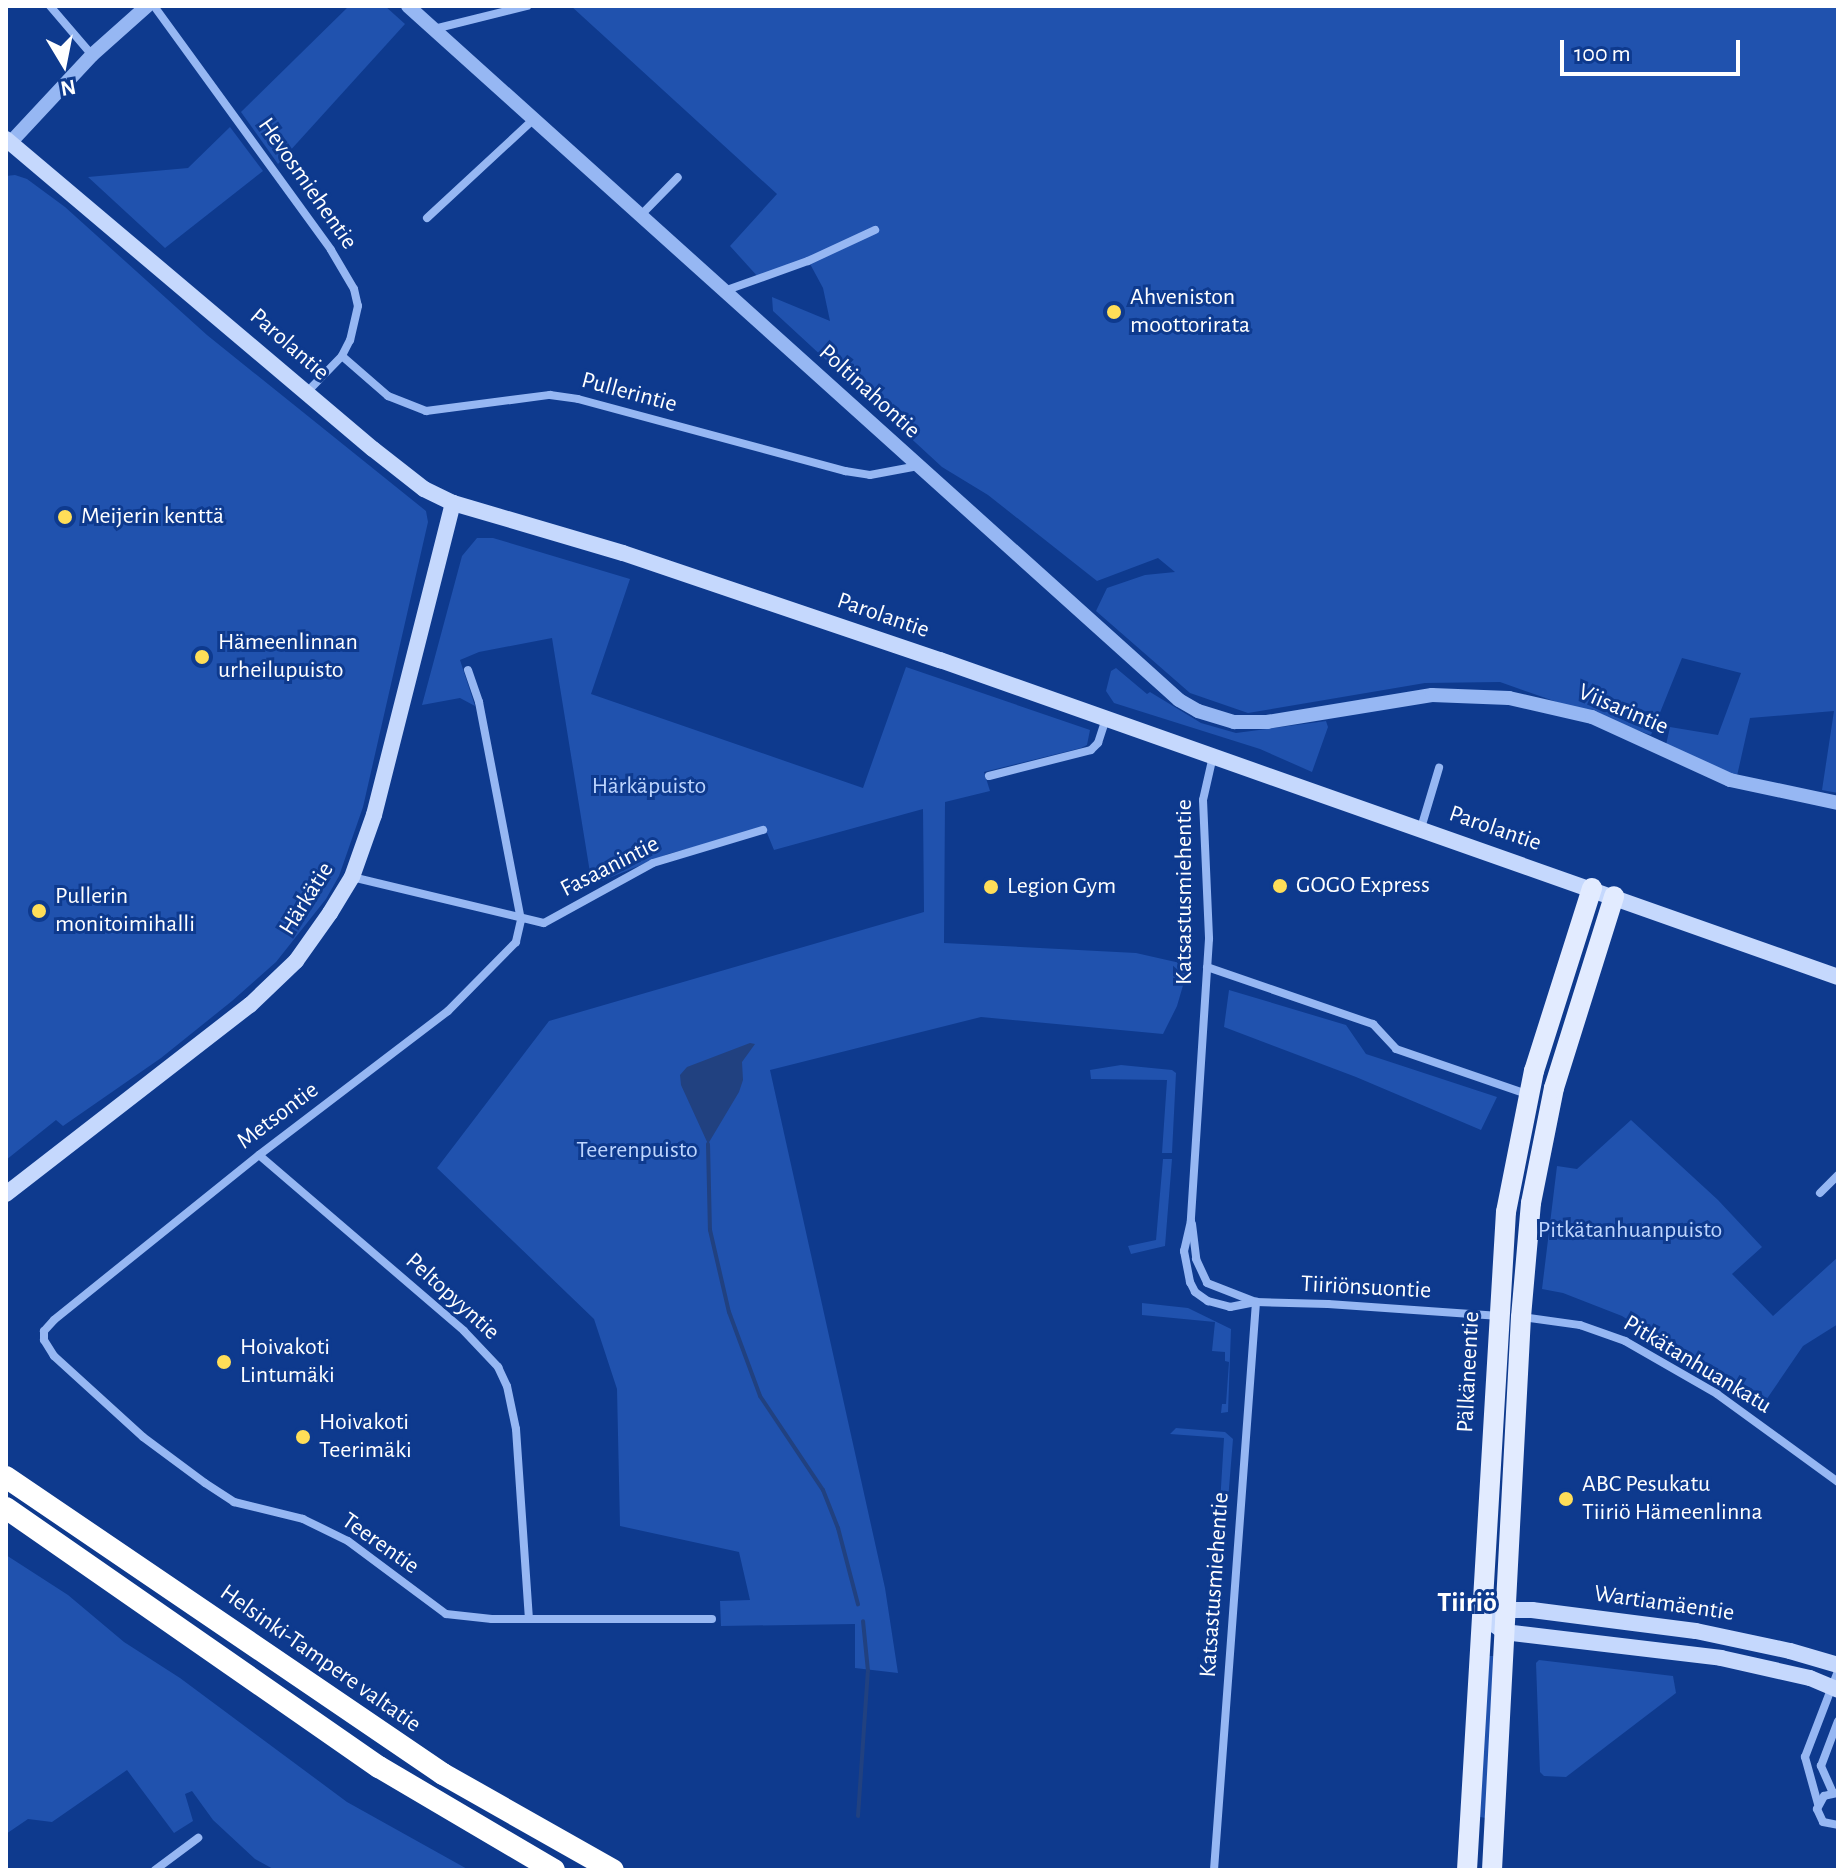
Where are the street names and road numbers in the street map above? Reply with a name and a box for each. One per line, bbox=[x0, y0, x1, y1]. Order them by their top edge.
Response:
street label: Hevosmiehentie bbox=[251, 113, 363, 255]
street label: Parolantie bbox=[243, 303, 335, 387]
street label: Poltinahontie bbox=[812, 339, 926, 445]
street label: Pullerintie bbox=[578, 366, 680, 420]
street label: Parolantie bbox=[833, 587, 933, 645]
street label: Viisarintie bbox=[1573, 678, 1673, 742]
street label: Katsastusmiehentie bbox=[1171, 799, 1199, 985]
street label: Parolantie bbox=[1445, 800, 1545, 858]
street label: Fasaanintie bbox=[556, 830, 664, 904]
street label: Härkätie bbox=[273, 857, 341, 941]
street label: Metsontie bbox=[232, 1076, 324, 1156]
street label: Peltopyyntie bbox=[399, 1247, 505, 1347]
street label: Tiiriönsuontie bbox=[1300, 1270, 1432, 1306]
street label: Pitkätanhuankatu bbox=[1618, 1309, 1776, 1421]
street label: Pälkäneentie bbox=[1451, 1311, 1487, 1433]
street label: Katsastusmiehentie bbox=[1194, 1491, 1236, 1679]
street label: Teerentie bbox=[336, 1507, 424, 1581]
street label: Helsinki-Tampere valtatie bbox=[214, 1579, 426, 1739]
street label: Wartiamäentie bbox=[1592, 1580, 1736, 1628]

